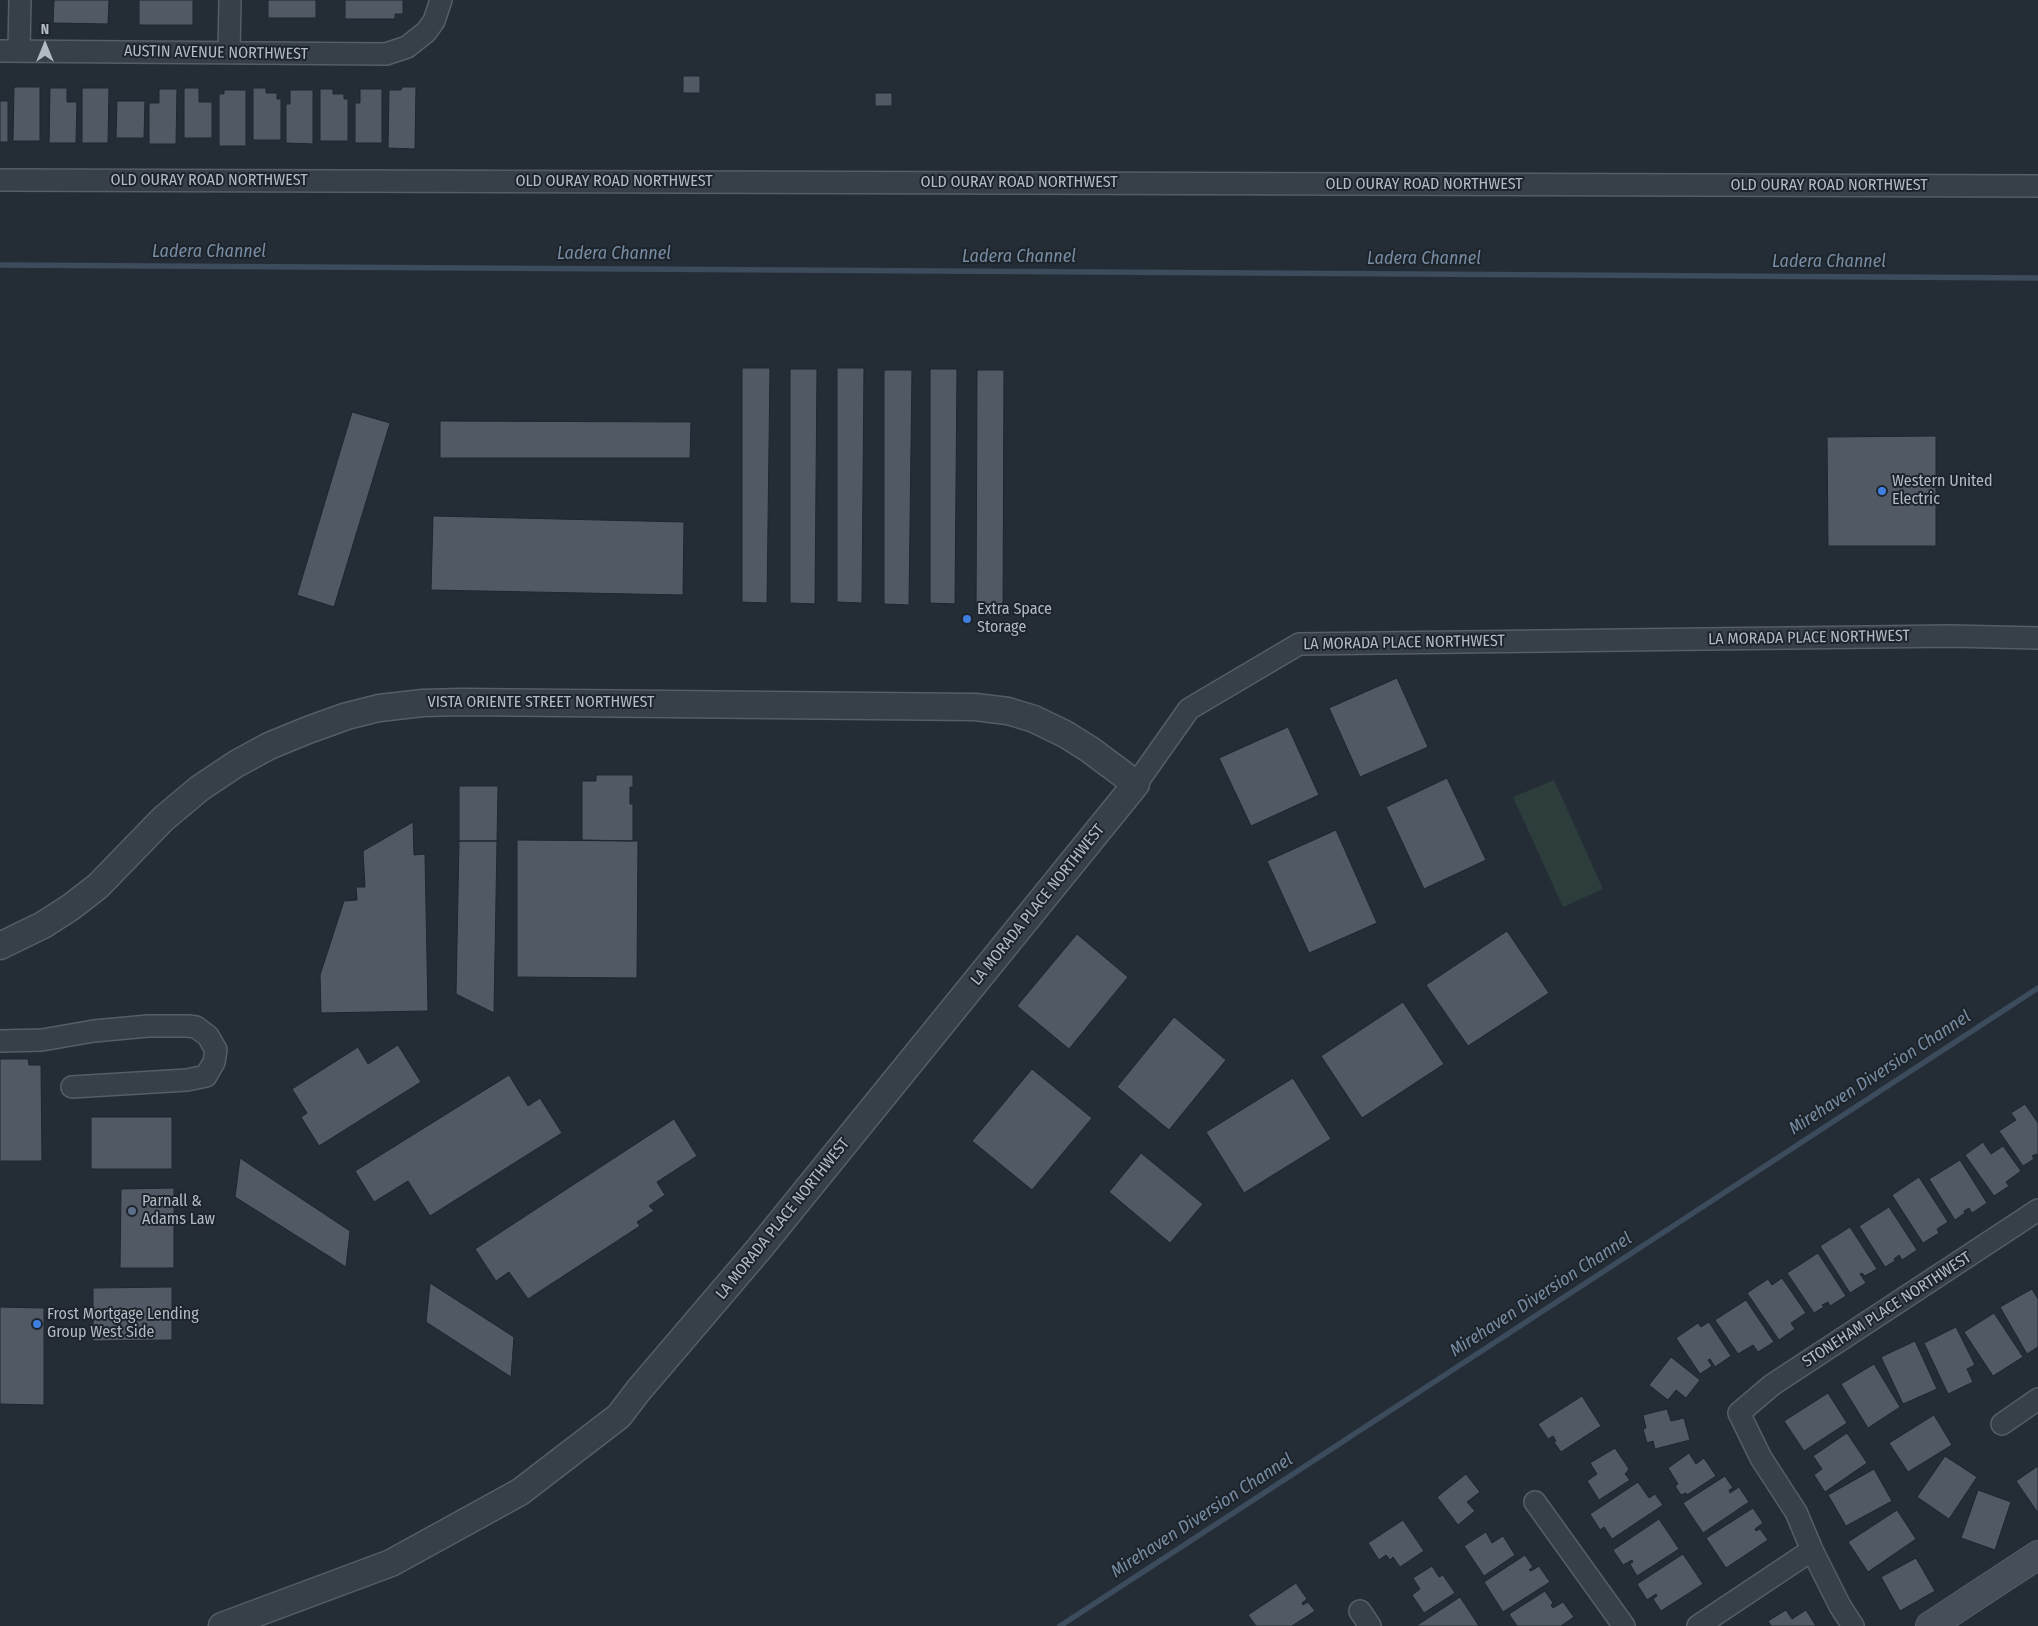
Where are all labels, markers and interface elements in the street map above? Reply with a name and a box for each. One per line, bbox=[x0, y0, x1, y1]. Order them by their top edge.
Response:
north arrow bbox=[20, 20, 70, 70]
text: N bbox=[41, 21, 49, 38]
street label: AUSTIN AVENUE NORTHWEST bbox=[124, 42, 308, 64]
street label: OLD OURAY ROAD NORTHWEST bbox=[110, 171, 308, 191]
street label: OLD OURAY ROAD NORTHWEST bbox=[515, 172, 713, 192]
street label: OLD OURAY ROAD NORTHWEST bbox=[920, 173, 1118, 193]
street label: OLD OURAY ROAD NORTHWEST bbox=[1325, 175, 1523, 195]
street label: OLD OURAY ROAD NORTHWEST bbox=[1730, 176, 1928, 196]
water label: Ladera Channel bbox=[152, 241, 266, 263]
water label: Ladera Channel bbox=[557, 243, 671, 265]
water label: Ladera Channel bbox=[962, 246, 1076, 268]
water label: Ladera Channel bbox=[1367, 248, 1481, 270]
water label: Ladera Channel bbox=[1772, 251, 1886, 273]
place label: Western United Electric bbox=[1892, 472, 1993, 510]
marker: Western United Electric bbox=[1876, 485, 1888, 497]
place label: Extra Space Storage bbox=[977, 600, 1052, 638]
marker: Extra Space Storage bbox=[961, 613, 973, 625]
street label: LA MORADA PLACE NORTHWEST bbox=[1708, 627, 1910, 649]
street label: LA MORADA PLACE NORTHWEST bbox=[1303, 632, 1505, 654]
street label: VISTA ORIENTE STREET NORTHWEST bbox=[427, 693, 655, 713]
street label: LA MORADA PLACE NORTHWEST bbox=[967, 821, 1109, 989]
water label: Mirehaven Diversion Channel bbox=[1785, 1006, 1975, 1140]
street label: LA MORADA PLACE NORTHWEST bbox=[712, 1135, 854, 1303]
place label: Parnall & Adams Law bbox=[142, 1192, 215, 1230]
marker: Parnall & Adams Law bbox=[126, 1205, 138, 1217]
water label: Mirehaven Diversion Channel bbox=[1446, 1228, 1636, 1362]
street label: STONEHAM PLACE NORTHWEST bbox=[1799, 1248, 1975, 1372]
place label: Frost Mortgage Lending Group West Side bbox=[47, 1305, 199, 1343]
marker: Frost Mortgage Lending Group West Side bbox=[31, 1318, 43, 1330]
water label: Mirehaven Diversion Channel bbox=[1107, 1449, 1297, 1583]

